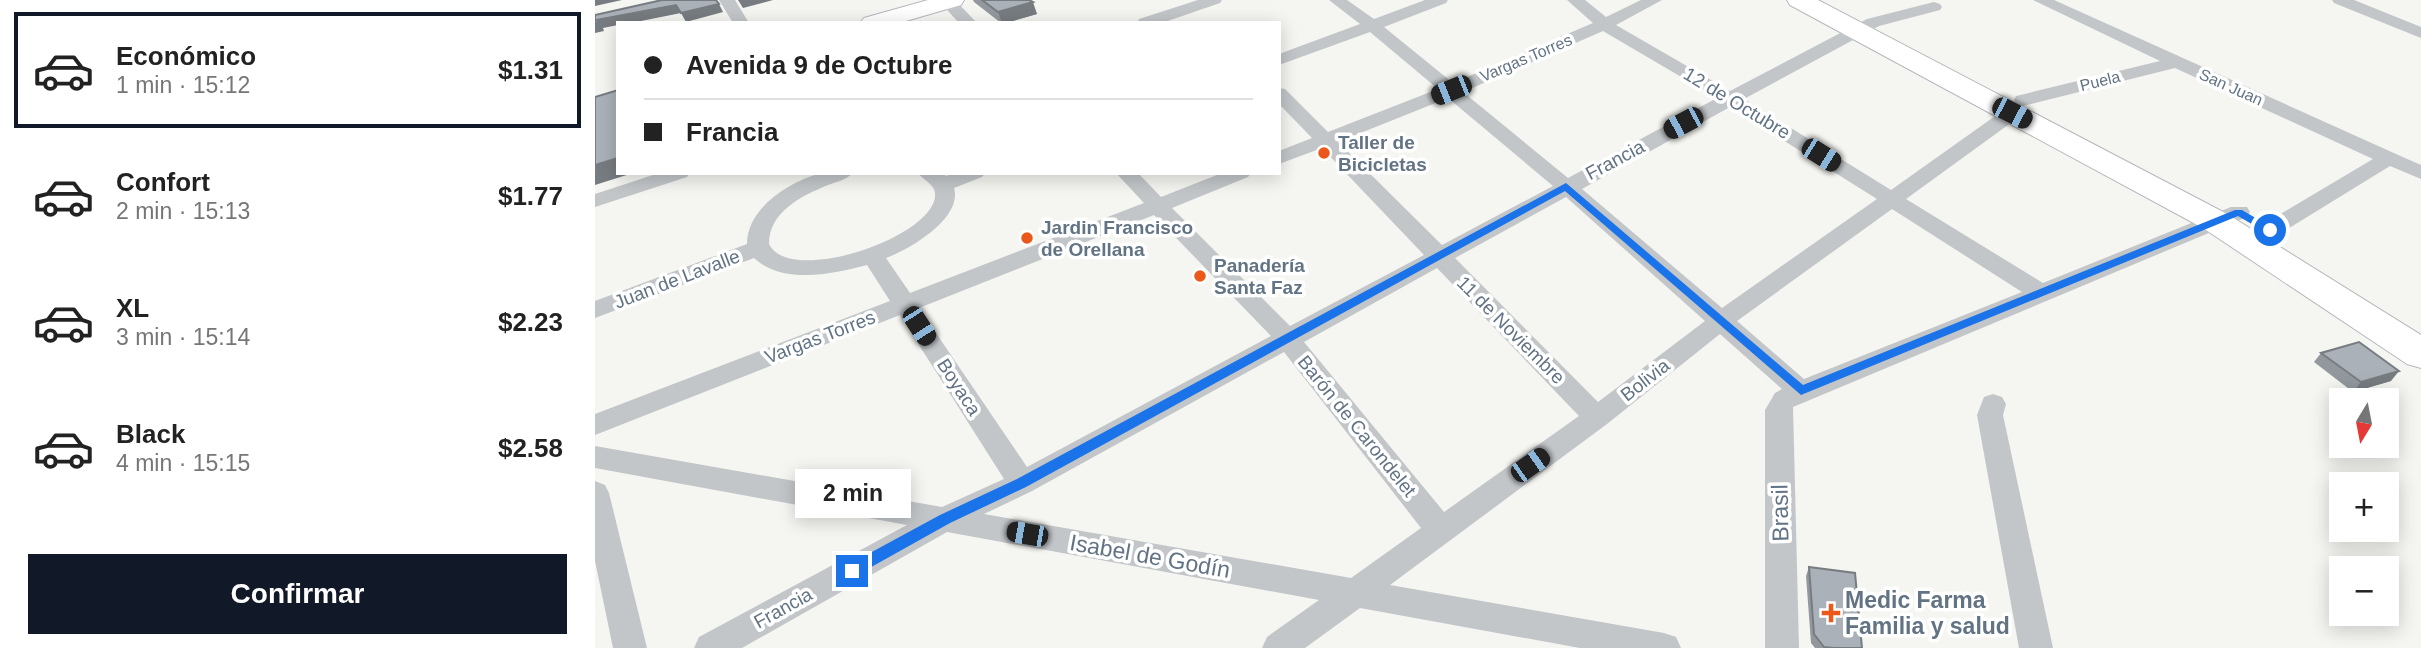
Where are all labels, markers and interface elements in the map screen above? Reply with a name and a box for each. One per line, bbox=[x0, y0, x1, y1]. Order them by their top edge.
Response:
street label: Vargas Torres bbox=[1478, 31, 1574, 85]
icon: car bbox=[32, 39, 95, 102]
text: Económico bbox=[116, 41, 256, 71]
text: Avenida 9 de Octubre bbox=[686, 50, 952, 80]
text: $1.31 bbox=[498, 55, 563, 85]
street label: 12 de Octubre bbox=[1680, 63, 1794, 143]
street label: San Juan bbox=[2197, 65, 2265, 109]
street label: Puela bbox=[2078, 68, 2122, 94]
text: 1 min · 15:12 bbox=[116, 72, 250, 98]
car bbox=[1428, 72, 1475, 108]
car bbox=[1989, 94, 2036, 132]
car bbox=[1660, 104, 1707, 142]
text: Francia bbox=[686, 117, 779, 147]
place label: Taller de Bicicletas bbox=[1338, 132, 1427, 175]
car bbox=[1798, 135, 1845, 175]
street label: Francia bbox=[1582, 136, 1648, 184]
marker: Taller de Bicicletas bbox=[1316, 145, 1332, 161]
icon: car bbox=[32, 165, 95, 228]
text: Confort bbox=[116, 167, 210, 197]
text: $1.77 bbox=[498, 181, 563, 211]
text: 2 min · 15:13 bbox=[116, 198, 250, 224]
route start bbox=[2254, 214, 2286, 246]
place label: Jardin Francisco de Orellana bbox=[1041, 217, 1193, 260]
marker: Jardin Francisco de Orellana bbox=[1019, 230, 1035, 246]
street label: Juan de Lavalle bbox=[611, 245, 743, 313]
place label: Panadería Santa Faz bbox=[1214, 255, 1305, 298]
marker: Panadería Santa Faz bbox=[1192, 268, 1208, 284]
street label: 11 de Noviembre bbox=[1453, 272, 1569, 388]
icon: car bbox=[32, 291, 95, 354]
text: XL bbox=[116, 293, 149, 323]
car bbox=[899, 303, 940, 349]
street label: Vargas Torres bbox=[762, 306, 878, 368]
text: $2.23 bbox=[498, 307, 563, 337]
text: 3 min · 15:14 bbox=[116, 324, 250, 350]
street label: Barón de Carondelet bbox=[1294, 351, 1421, 501]
street label: Bolivia bbox=[1616, 354, 1674, 406]
street label: Boyaca bbox=[933, 355, 985, 420]
north arrow bbox=[2329, 388, 2399, 458]
map controls bbox=[2329, 388, 2399, 626]
icon: car bbox=[32, 417, 95, 480]
text: Black bbox=[116, 419, 185, 449]
text: $2.58 bbox=[498, 433, 563, 463]
car bbox=[1507, 444, 1554, 486]
text: 4 min · 15:15 bbox=[116, 450, 250, 476]
callout: 2 min bbox=[794, 470, 910, 518]
button: + bbox=[2329, 472, 2399, 542]
text: 2 min bbox=[823, 480, 883, 506]
street label: Brasil bbox=[1767, 484, 1793, 542]
car bbox=[1005, 520, 1050, 548]
street label: Isabel de Godín bbox=[1068, 529, 1232, 583]
button: Confirmar bbox=[28, 554, 567, 634]
route end bbox=[836, 555, 868, 587]
button: − bbox=[2329, 556, 2399, 626]
street label: Francia bbox=[750, 583, 816, 633]
place label: Medic Farma Familia y salud bbox=[1845, 587, 2010, 639]
marker: Medic Farma Familia y salud bbox=[1823, 605, 1839, 621]

